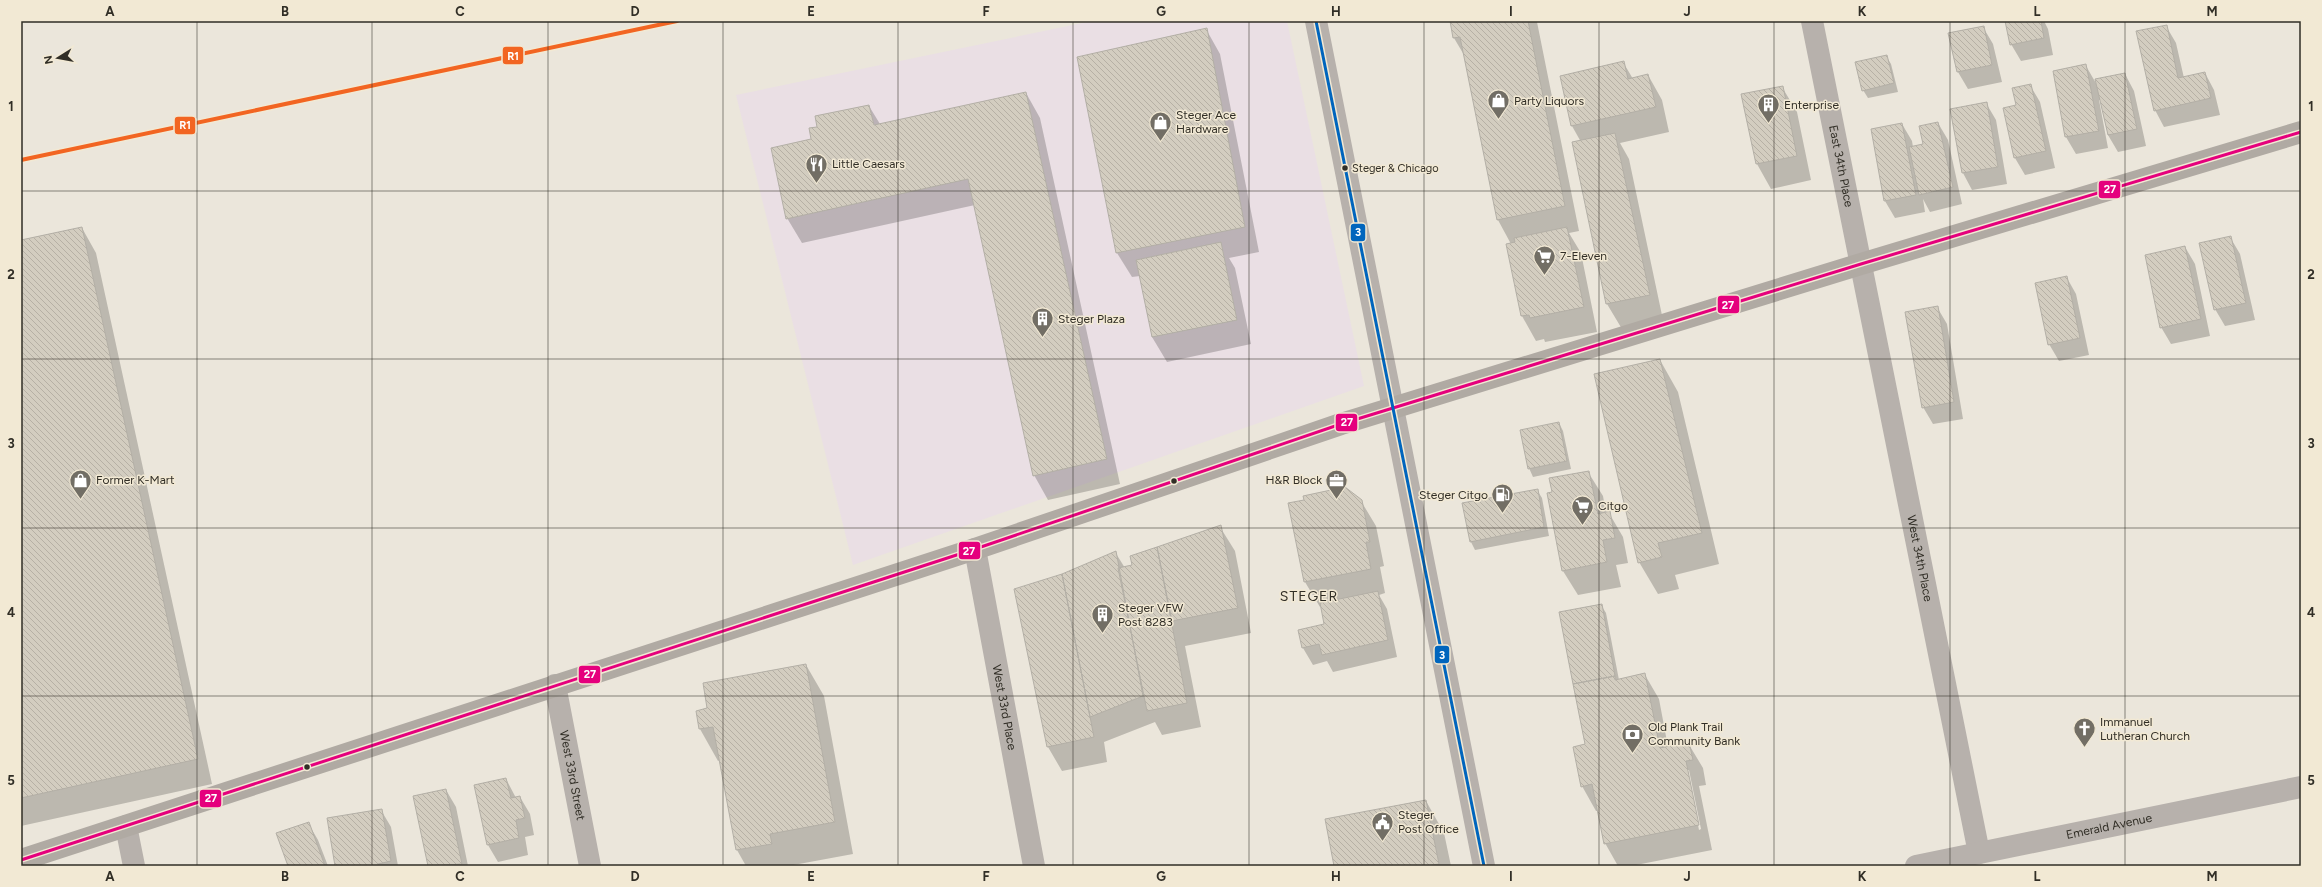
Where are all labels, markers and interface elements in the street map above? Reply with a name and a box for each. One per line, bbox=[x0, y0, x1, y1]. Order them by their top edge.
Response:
text: A bbox=[105, 4, 115, 19]
text: B bbox=[281, 4, 289, 19]
text: C bbox=[455, 4, 465, 19]
text: D bbox=[630, 4, 640, 19]
text: E bbox=[807, 4, 815, 19]
text: F bbox=[982, 4, 990, 19]
text: G bbox=[1156, 4, 1166, 19]
text: H bbox=[1331, 4, 1341, 19]
text: I bbox=[1509, 4, 1513, 19]
text: J bbox=[1683, 4, 1691, 19]
text: K bbox=[1858, 4, 1867, 19]
text: L bbox=[2034, 4, 2041, 19]
text: M bbox=[2206, 4, 2218, 19]
north arrow bbox=[38, 38, 78, 78]
line badge: R1 bbox=[502, 46, 524, 65]
text: R1 bbox=[507, 50, 519, 63]
text: N bbox=[41, 54, 56, 65]
shop icon: Party Liquors bbox=[1485, 88, 1511, 121]
building icon: Enterprise bbox=[1756, 92, 1782, 125]
place label: Party Liquors bbox=[1514, 94, 1584, 108]
place label: Enterprise bbox=[1784, 98, 1839, 112]
text: 1 bbox=[8, 99, 14, 114]
text: 1 bbox=[2308, 99, 2314, 114]
place label: Steger Ace Hardware bbox=[1176, 108, 1237, 136]
shop icon: Steger Ace Hardware bbox=[1148, 109, 1174, 142]
line badge: R1 bbox=[174, 116, 196, 135]
text: R1 bbox=[179, 119, 191, 132]
street label: East 34th Place bbox=[1826, 124, 1856, 209]
restaurant icon: Little Caesars bbox=[804, 151, 830, 184]
place label: Little Caesars bbox=[832, 157, 905, 171]
place label: Steger & Chicago bbox=[1352, 162, 1439, 175]
marker: Steger & Chicago bbox=[1340, 163, 1350, 173]
line badge: 27 bbox=[2098, 180, 2121, 199]
text: 27 bbox=[2104, 183, 2116, 196]
line badge: 3 bbox=[1350, 223, 1366, 242]
text: 3 bbox=[1355, 226, 1361, 239]
supermarket icon: 7-Eleven bbox=[1532, 243, 1558, 276]
place label: 7-Eleven bbox=[1560, 249, 1607, 263]
text: 2 bbox=[7, 267, 15, 282]
text: 2 bbox=[2307, 267, 2315, 282]
line badge: 27 bbox=[1717, 295, 1740, 314]
text: 27 bbox=[1722, 299, 1734, 312]
building icon: Steger Plaza bbox=[1029, 306, 1055, 339]
place label: Steger Plaza bbox=[1058, 312, 1125, 326]
line badge: 27 bbox=[1335, 413, 1358, 432]
text: 27 bbox=[1341, 416, 1353, 429]
text: 3 bbox=[7, 436, 15, 451]
text: 3 bbox=[2307, 436, 2315, 451]
shop icon: Former K-Mart bbox=[68, 467, 94, 500]
office icon: H&R Block bbox=[1324, 467, 1350, 500]
place label: Former K-Mart bbox=[96, 473, 175, 487]
place label: H&R Block bbox=[1266, 473, 1322, 487]
unlabelled marker bbox=[1169, 476, 1179, 486]
fuel station icon: Steger Citgo bbox=[1490, 482, 1516, 515]
place label: Steger Citgo bbox=[1419, 488, 1488, 502]
supermarket icon: Citgo bbox=[1570, 493, 1596, 526]
place label: Citgo bbox=[1598, 499, 1628, 513]
street label: West 34th Place bbox=[1904, 514, 1935, 603]
line badge: 27 bbox=[958, 541, 981, 560]
text: 27 bbox=[963, 545, 975, 558]
district label: STEGER bbox=[1280, 588, 1338, 605]
place label: Steger VFW Post 8283 bbox=[1118, 601, 1184, 629]
building icon: Steger VFW Post 8283 bbox=[1090, 602, 1116, 635]
text: 4 bbox=[7, 605, 15, 620]
text: 4 bbox=[2307, 605, 2315, 620]
line badge: 3 bbox=[1434, 645, 1450, 664]
text: 3 bbox=[1439, 649, 1445, 662]
street label: West 33rd Place bbox=[990, 663, 1019, 752]
line badge: 27 bbox=[578, 665, 601, 684]
text: 27 bbox=[584, 668, 596, 681]
place label: Immanuel Lutheran Church bbox=[2100, 715, 2190, 743]
church icon: Immanuel Lutheran Church bbox=[2072, 716, 2098, 749]
place label: Old Plank Trail Community Bank bbox=[1648, 720, 1740, 748]
bank icon: Old Plank Trail Community Bank bbox=[1620, 721, 1646, 754]
street label: West 33rd Street bbox=[557, 729, 588, 822]
unlabelled marker bbox=[302, 762, 312, 772]
text: 5 bbox=[7, 773, 15, 788]
text: 5 bbox=[2307, 773, 2315, 788]
line badge: 27 bbox=[199, 789, 222, 808]
text: 27 bbox=[205, 792, 217, 805]
place label: Steger Post Office bbox=[1398, 808, 1459, 836]
public building icon: Steger Post Office bbox=[1369, 809, 1395, 842]
street label: Emerald Avenue bbox=[2065, 811, 2154, 842]
text: A bbox=[105, 869, 115, 884]
text: B bbox=[281, 869, 289, 884]
text: C bbox=[455, 869, 465, 884]
text: D bbox=[630, 869, 640, 884]
text: E bbox=[807, 869, 815, 884]
text: F bbox=[982, 869, 990, 884]
text: G bbox=[1156, 869, 1166, 884]
text: H bbox=[1331, 869, 1341, 884]
text: I bbox=[1509, 869, 1513, 884]
text: J bbox=[1683, 869, 1691, 884]
text: K bbox=[1858, 869, 1867, 884]
text: L bbox=[2034, 869, 2041, 884]
text: M bbox=[2206, 869, 2218, 884]

